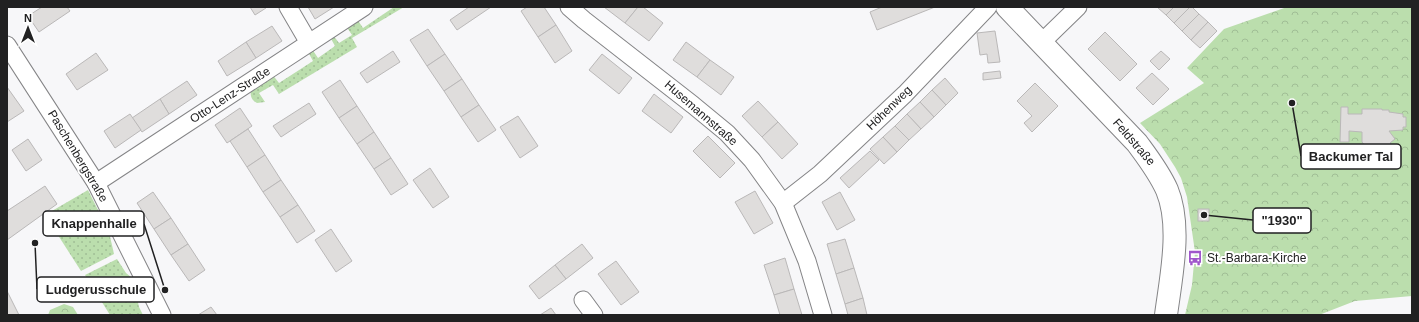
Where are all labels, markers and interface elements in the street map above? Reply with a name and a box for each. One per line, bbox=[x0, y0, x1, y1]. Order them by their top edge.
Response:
north arrow bbox=[8, 8, 48, 48]
text: N bbox=[24, 12, 32, 24]
street label: Otto-Lenz-Straße bbox=[187, 64, 273, 126]
street label: Husemannstraße bbox=[662, 78, 741, 149]
street label: Höhenweg bbox=[864, 83, 914, 133]
street label: Paschenbergstraße bbox=[45, 108, 111, 205]
street label: Feldstraße bbox=[1110, 116, 1158, 168]
callout: Backumer Tal bbox=[1301, 144, 1401, 169]
text: Backumer Tal bbox=[1309, 149, 1393, 164]
callout: "1930" bbox=[1253, 208, 1311, 233]
callout: Knappenhalle bbox=[43, 211, 144, 236]
text: "1930" bbox=[1261, 213, 1303, 228]
text: Knappenhalle bbox=[51, 216, 137, 231]
bus stop icon: St.-Barbara-Kirche bbox=[1186, 249, 1204, 267]
place label: St.-Barbara-Kirche bbox=[1207, 251, 1307, 265]
callout: Ludgerusschule bbox=[37, 277, 154, 302]
text: Ludgerusschule bbox=[46, 282, 146, 297]

